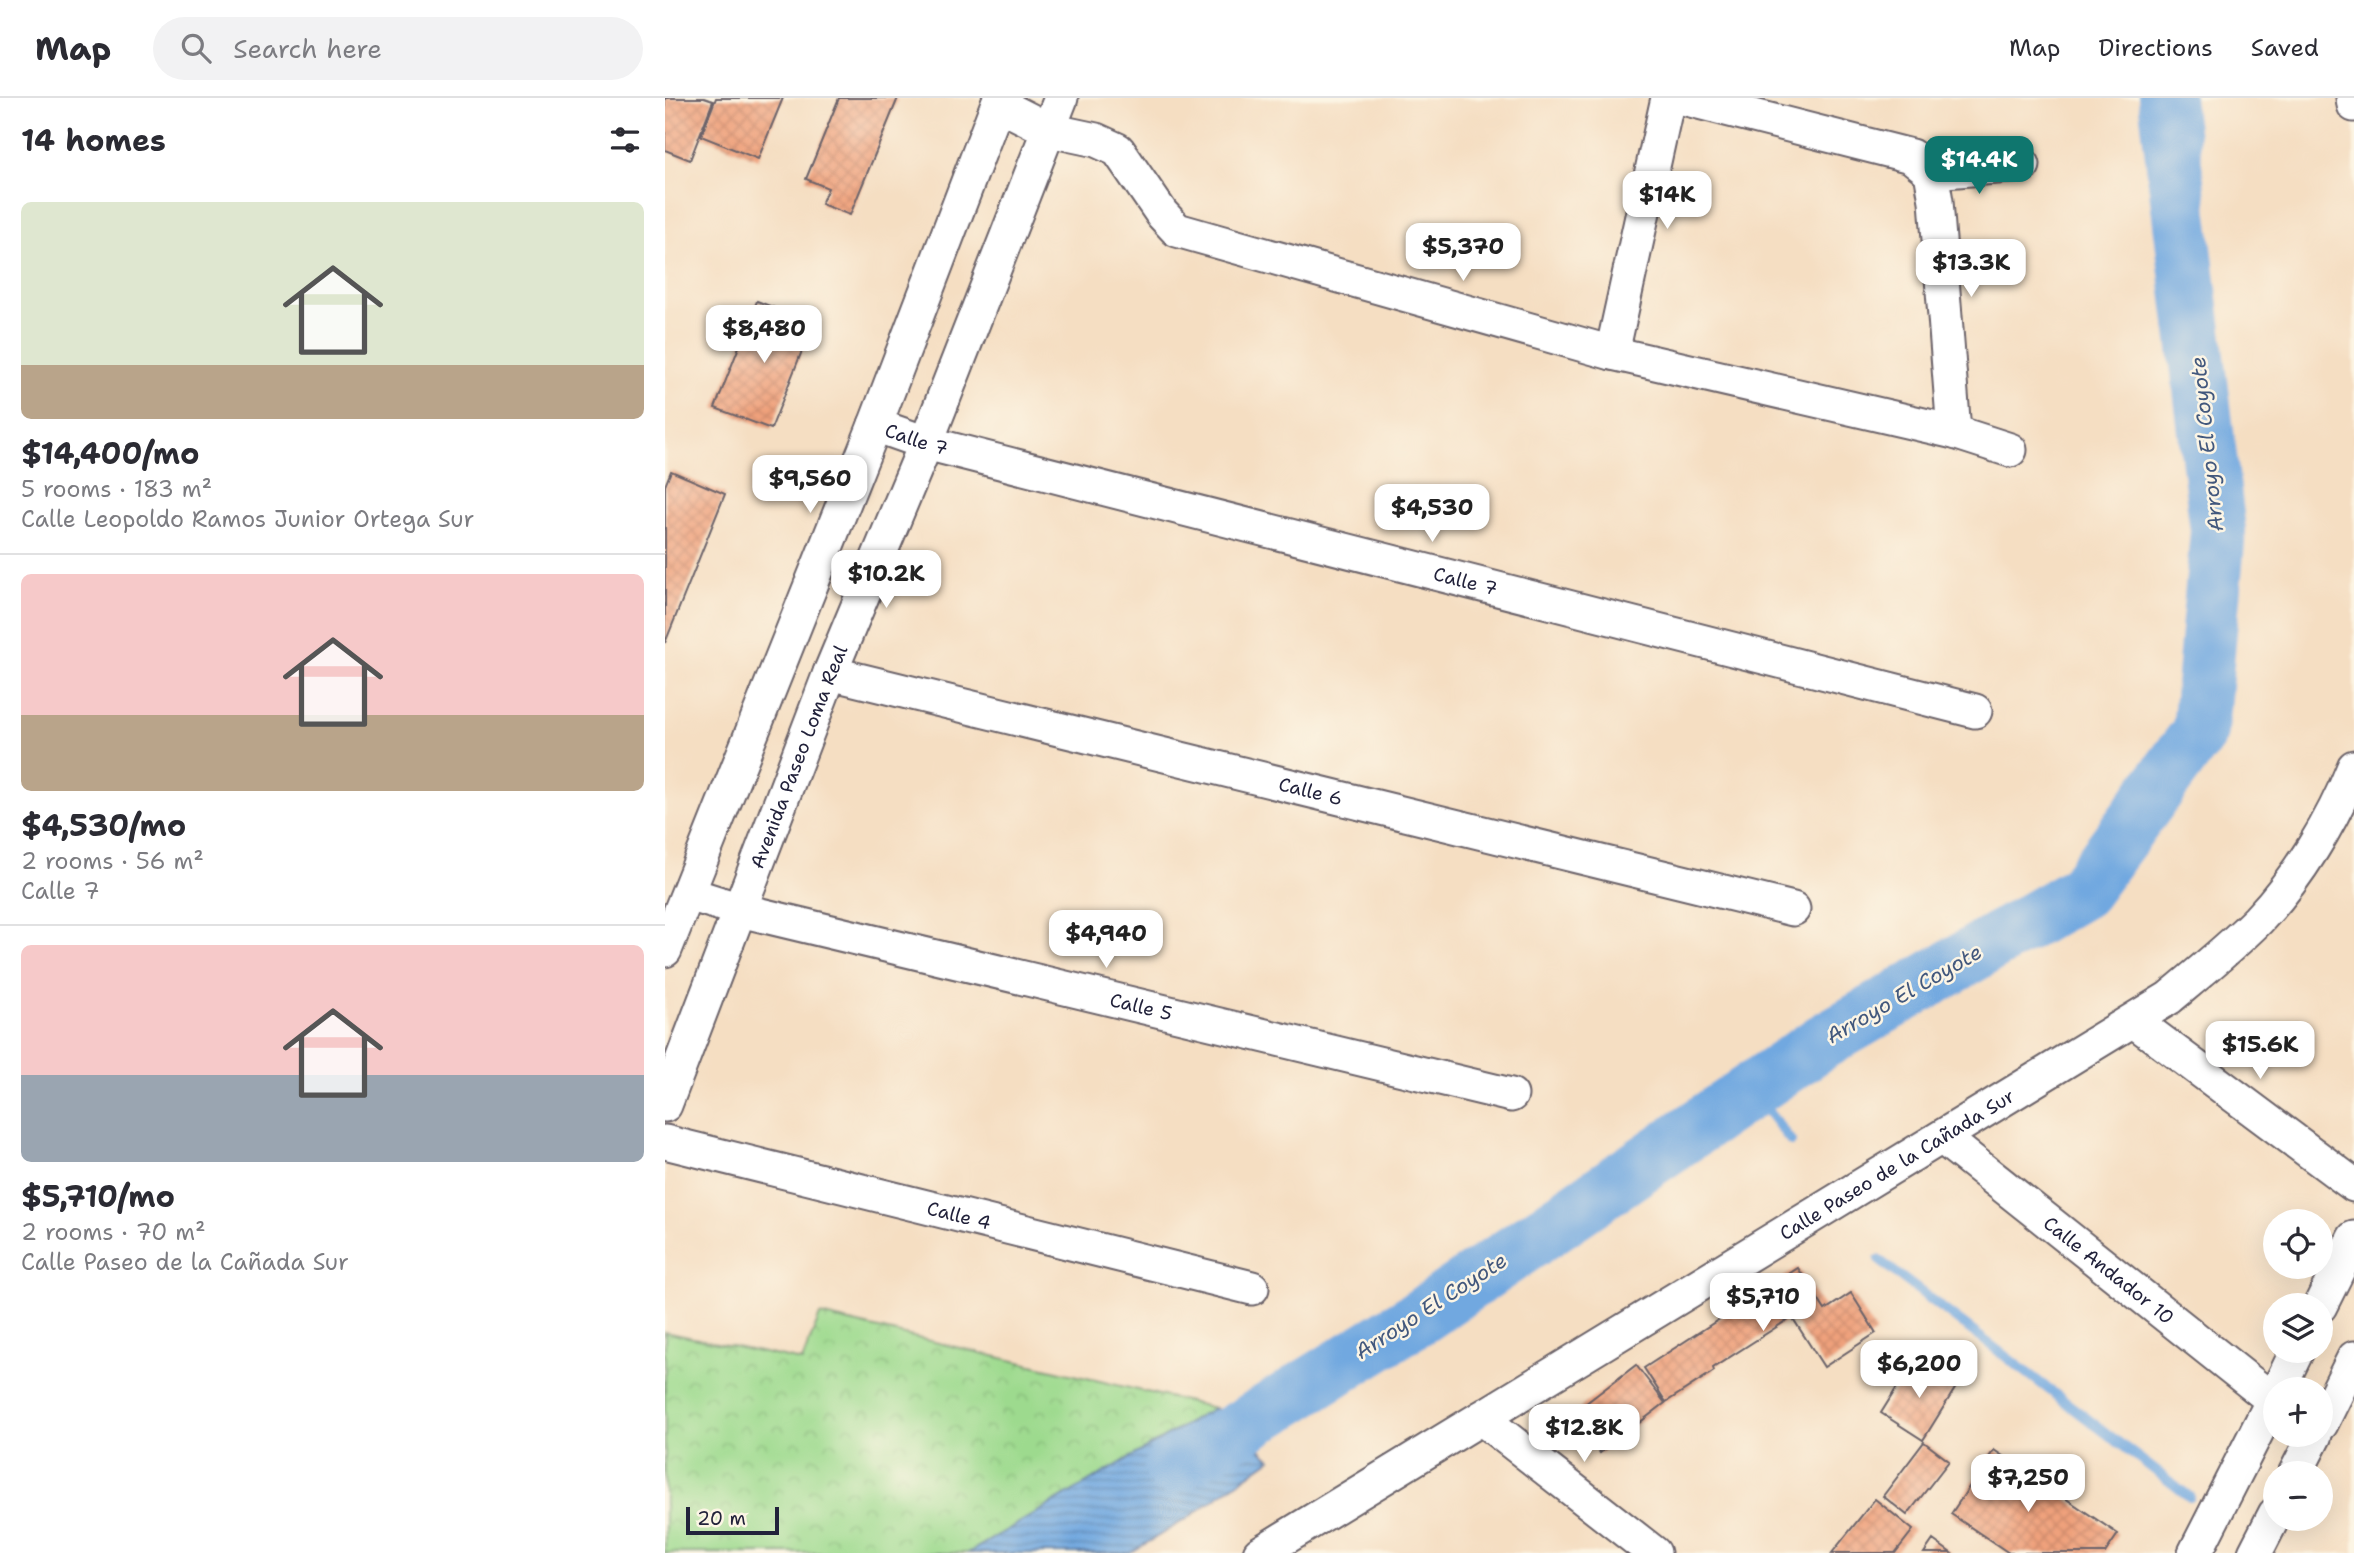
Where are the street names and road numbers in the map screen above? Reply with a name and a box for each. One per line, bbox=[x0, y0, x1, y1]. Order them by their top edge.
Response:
street label: Calle 7 bbox=[882, 417, 951, 461]
street label: Calle 7 bbox=[1431, 561, 1500, 601]
street label: Avenida Paseo Loma Real bbox=[744, 641, 853, 872]
street label: Calle 6 bbox=[1276, 771, 1345, 811]
street label: Calle 5 bbox=[1107, 987, 1175, 1026]
street label: Calle Paseo de la Cañada Sur bbox=[1775, 1083, 2019, 1246]
street label: Calle 4 bbox=[925, 1195, 994, 1235]
street label: Calle Andador 10 bbox=[2039, 1210, 2179, 1330]

